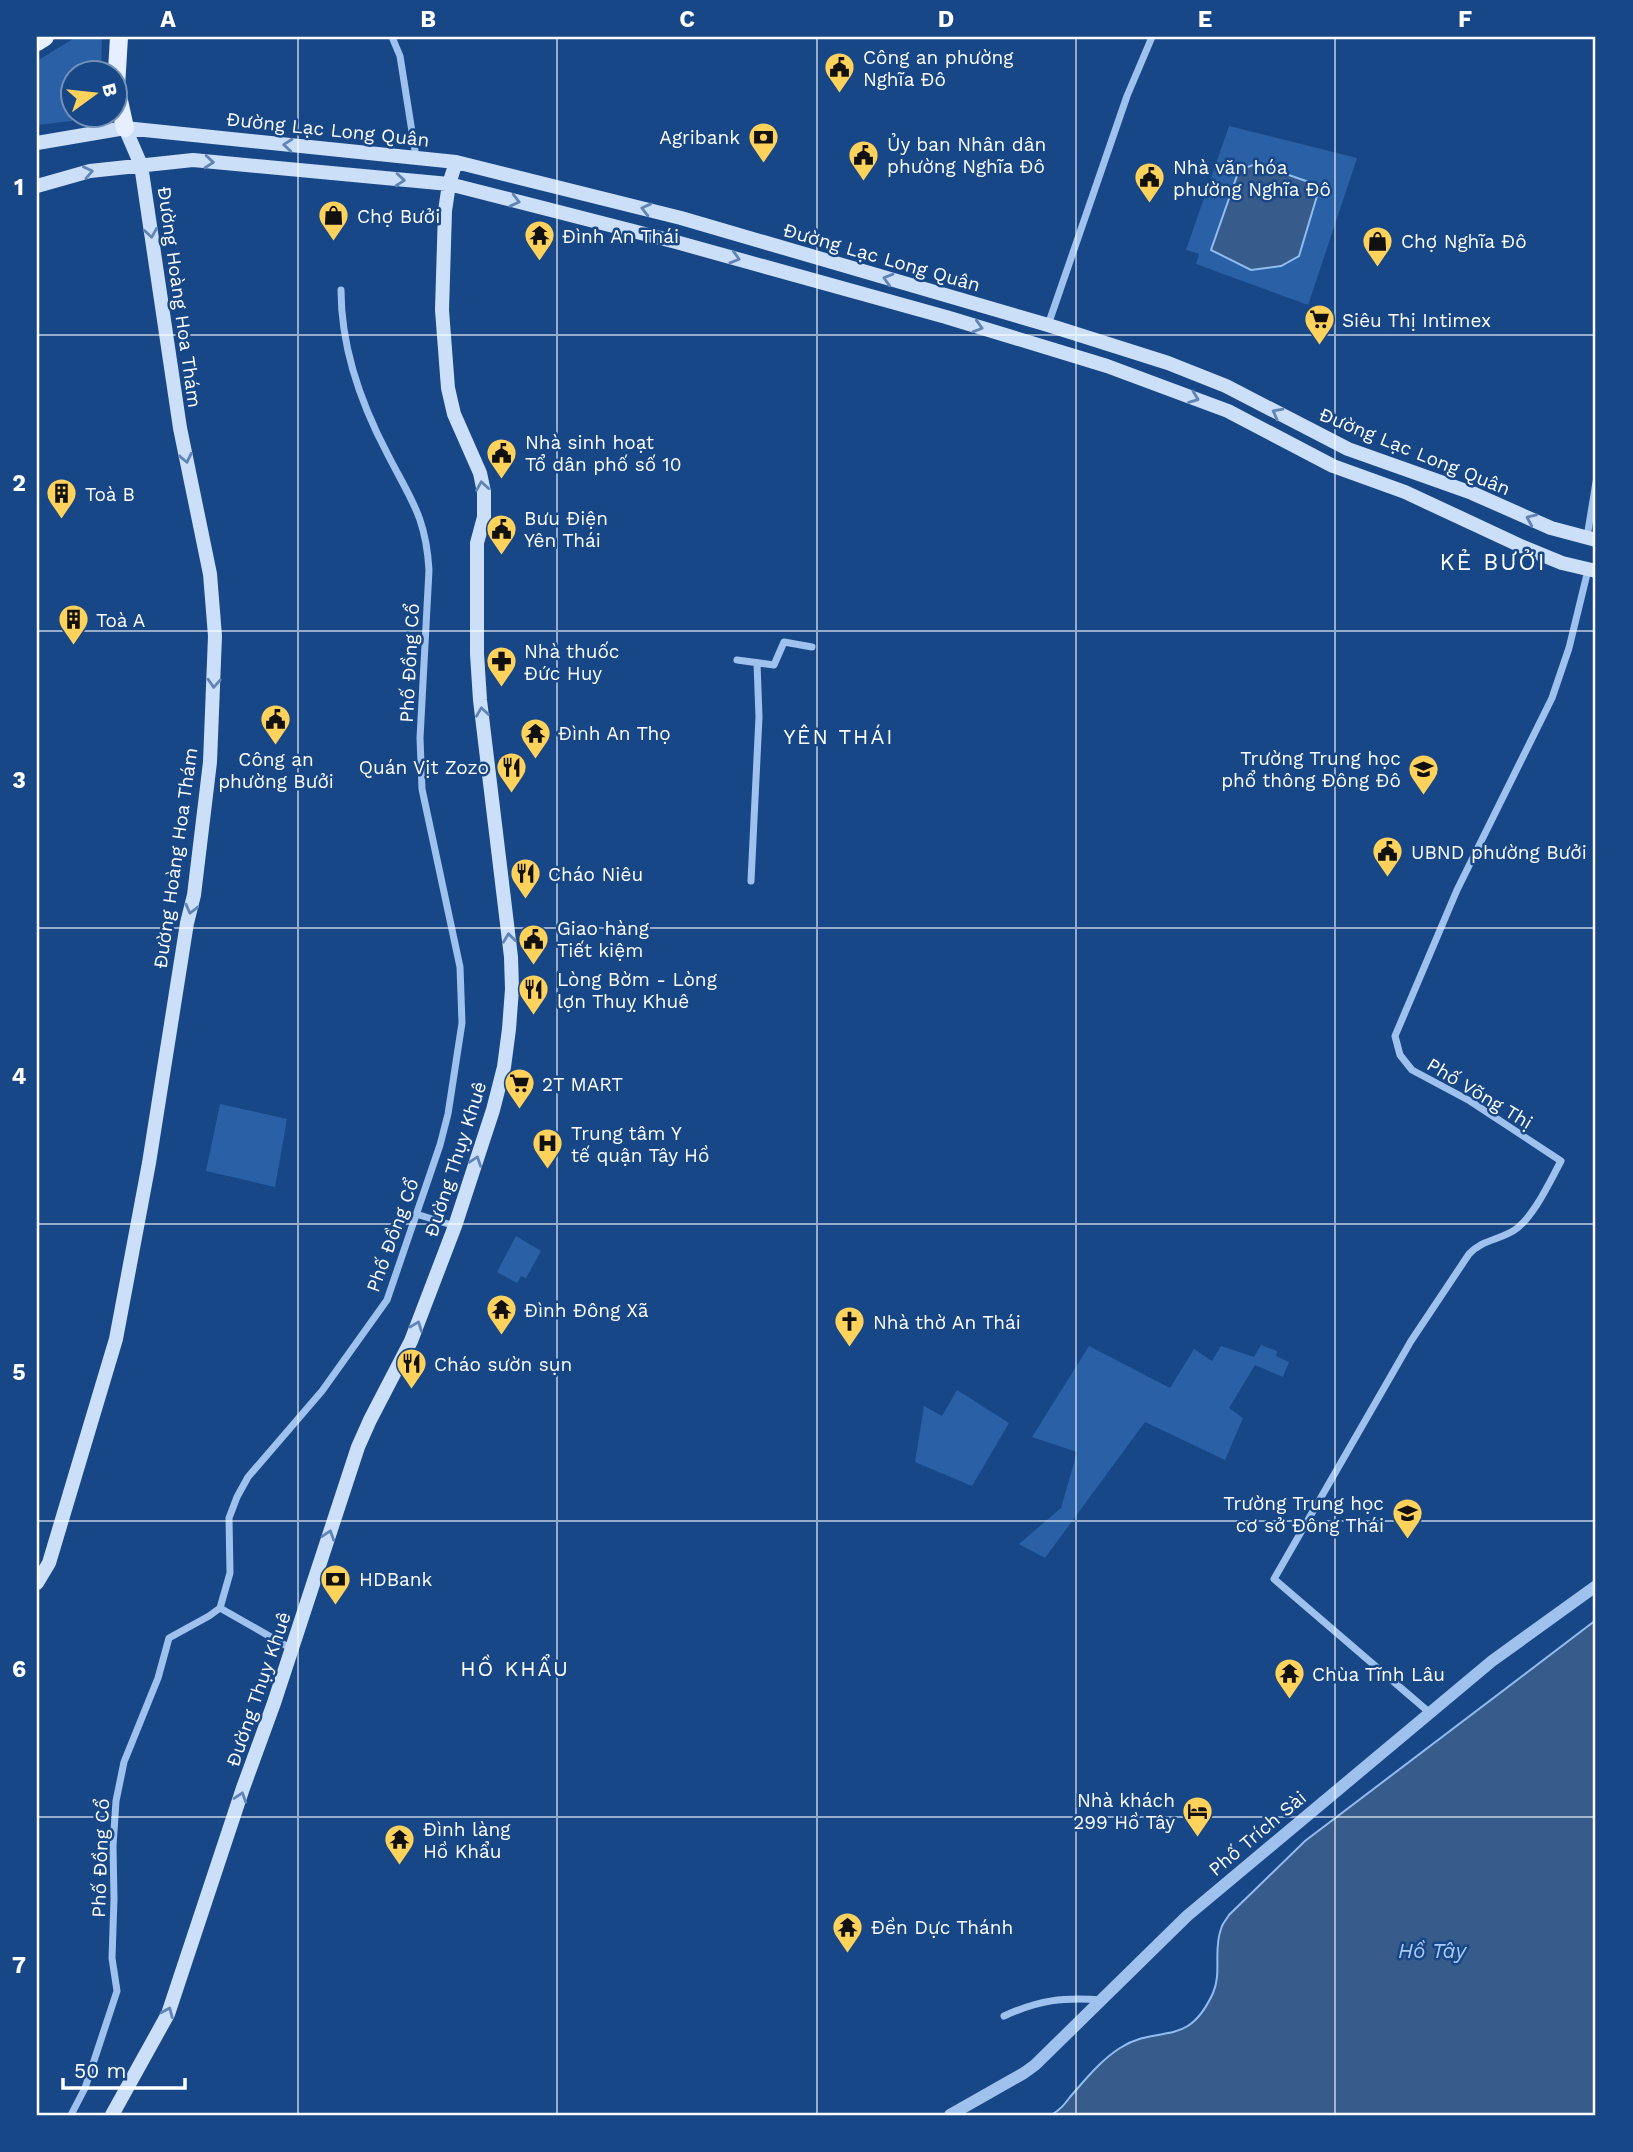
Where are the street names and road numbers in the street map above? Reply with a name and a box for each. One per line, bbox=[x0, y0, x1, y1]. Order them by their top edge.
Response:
street label: Đường Lạc Long Quân bbox=[225, 107, 431, 152]
street label: Đường Hoàng Hoa Thám bbox=[153, 185, 206, 409]
street label: Đường Lạc Long Quân bbox=[781, 218, 983, 297]
street label: Đường Lạc Long Quân bbox=[1316, 403, 1514, 500]
street label: Phố Đồng Cổ bbox=[395, 603, 424, 723]
street label: Đường Hoàng Hoa Thám bbox=[149, 746, 202, 970]
street label: Phố Võng Thị bbox=[1423, 1053, 1537, 1134]
street label: Đường Thụy Khuê bbox=[419, 1078, 491, 1240]
street label: Phố Đồng Cổ bbox=[361, 1175, 424, 1295]
street label: Đường Thụy Khuê bbox=[221, 1609, 296, 1770]
street label: Phố Trích Sài bbox=[1204, 1786, 1311, 1881]
street label: Phố Đồng Cổ bbox=[87, 1798, 114, 1918]

